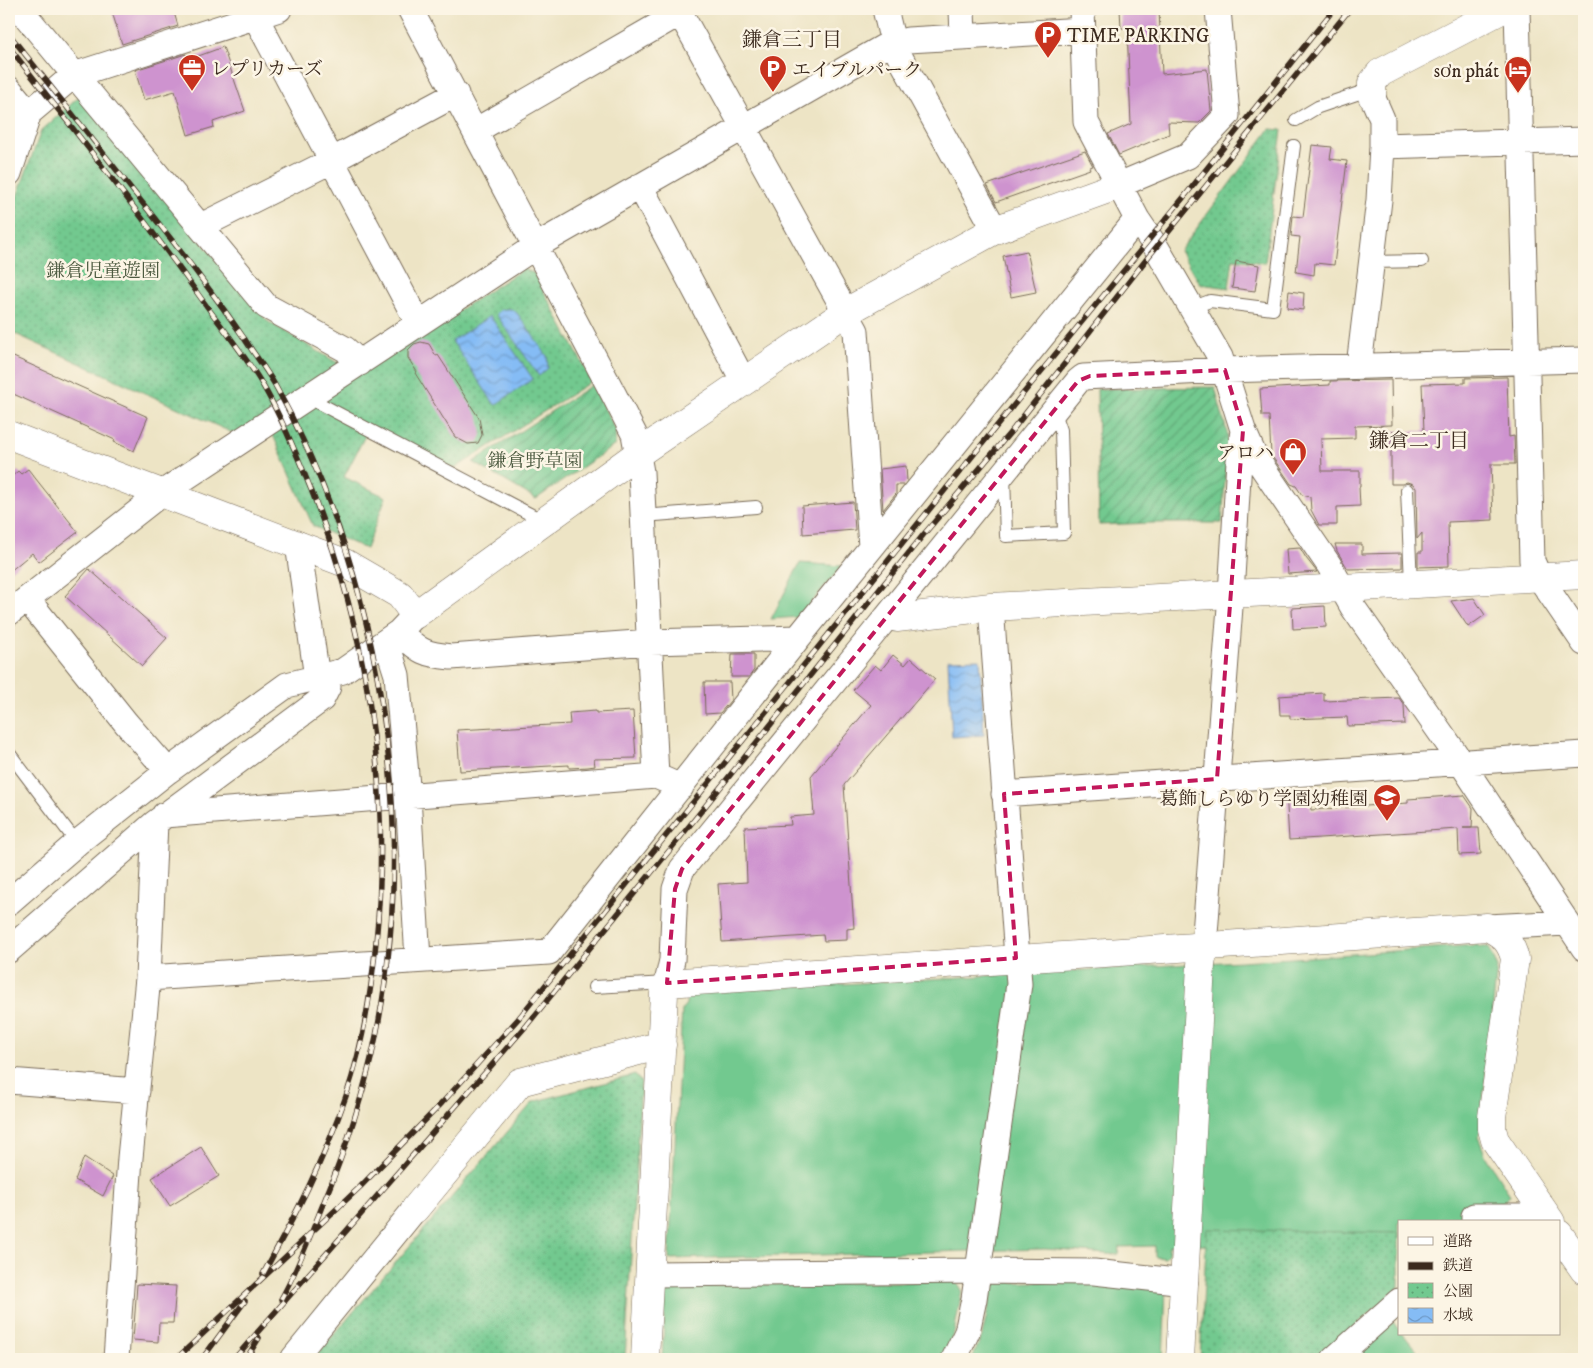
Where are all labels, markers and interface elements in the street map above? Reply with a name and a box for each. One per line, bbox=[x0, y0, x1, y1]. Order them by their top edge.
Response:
parking icon: TIME PARKING bbox=[1033, 20, 1063, 59]
place label: TIME PARKING bbox=[1067, 25, 1209, 48]
district label: 鎌倉三丁目 bbox=[742, 28, 842, 53]
office icon: レプリカーズ bbox=[177, 53, 207, 92]
parking icon: エイブルパーク bbox=[758, 54, 788, 93]
hotel icon: sơn phát bbox=[1503, 55, 1533, 94]
place label: レプリカーズ bbox=[211, 58, 323, 81]
place label: エイブルパーク bbox=[792, 59, 922, 82]
place label: sơn phát bbox=[1434, 60, 1499, 83]
park label: 鎌倉児童遊園 bbox=[46, 260, 160, 283]
district label: 鎌倉二丁目 bbox=[1369, 429, 1469, 454]
shop icon: アロハ bbox=[1278, 437, 1308, 476]
place label: アロハ bbox=[1217, 442, 1274, 465]
park label: 鎌倉野草園 bbox=[487, 450, 583, 473]
school or university icon: 葛飾しらゆり学園幼稚園 bbox=[1372, 783, 1402, 822]
place label: 葛飾しらゆり学園幼稚園 bbox=[1159, 788, 1368, 811]
legend bbox=[1398, 1220, 1560, 1336]
text: 道路 bbox=[1443, 1232, 1473, 1251]
text: 鉄道 bbox=[1443, 1256, 1473, 1275]
text: 公園 bbox=[1443, 1282, 1473, 1301]
text: 水域 bbox=[1443, 1306, 1473, 1325]

